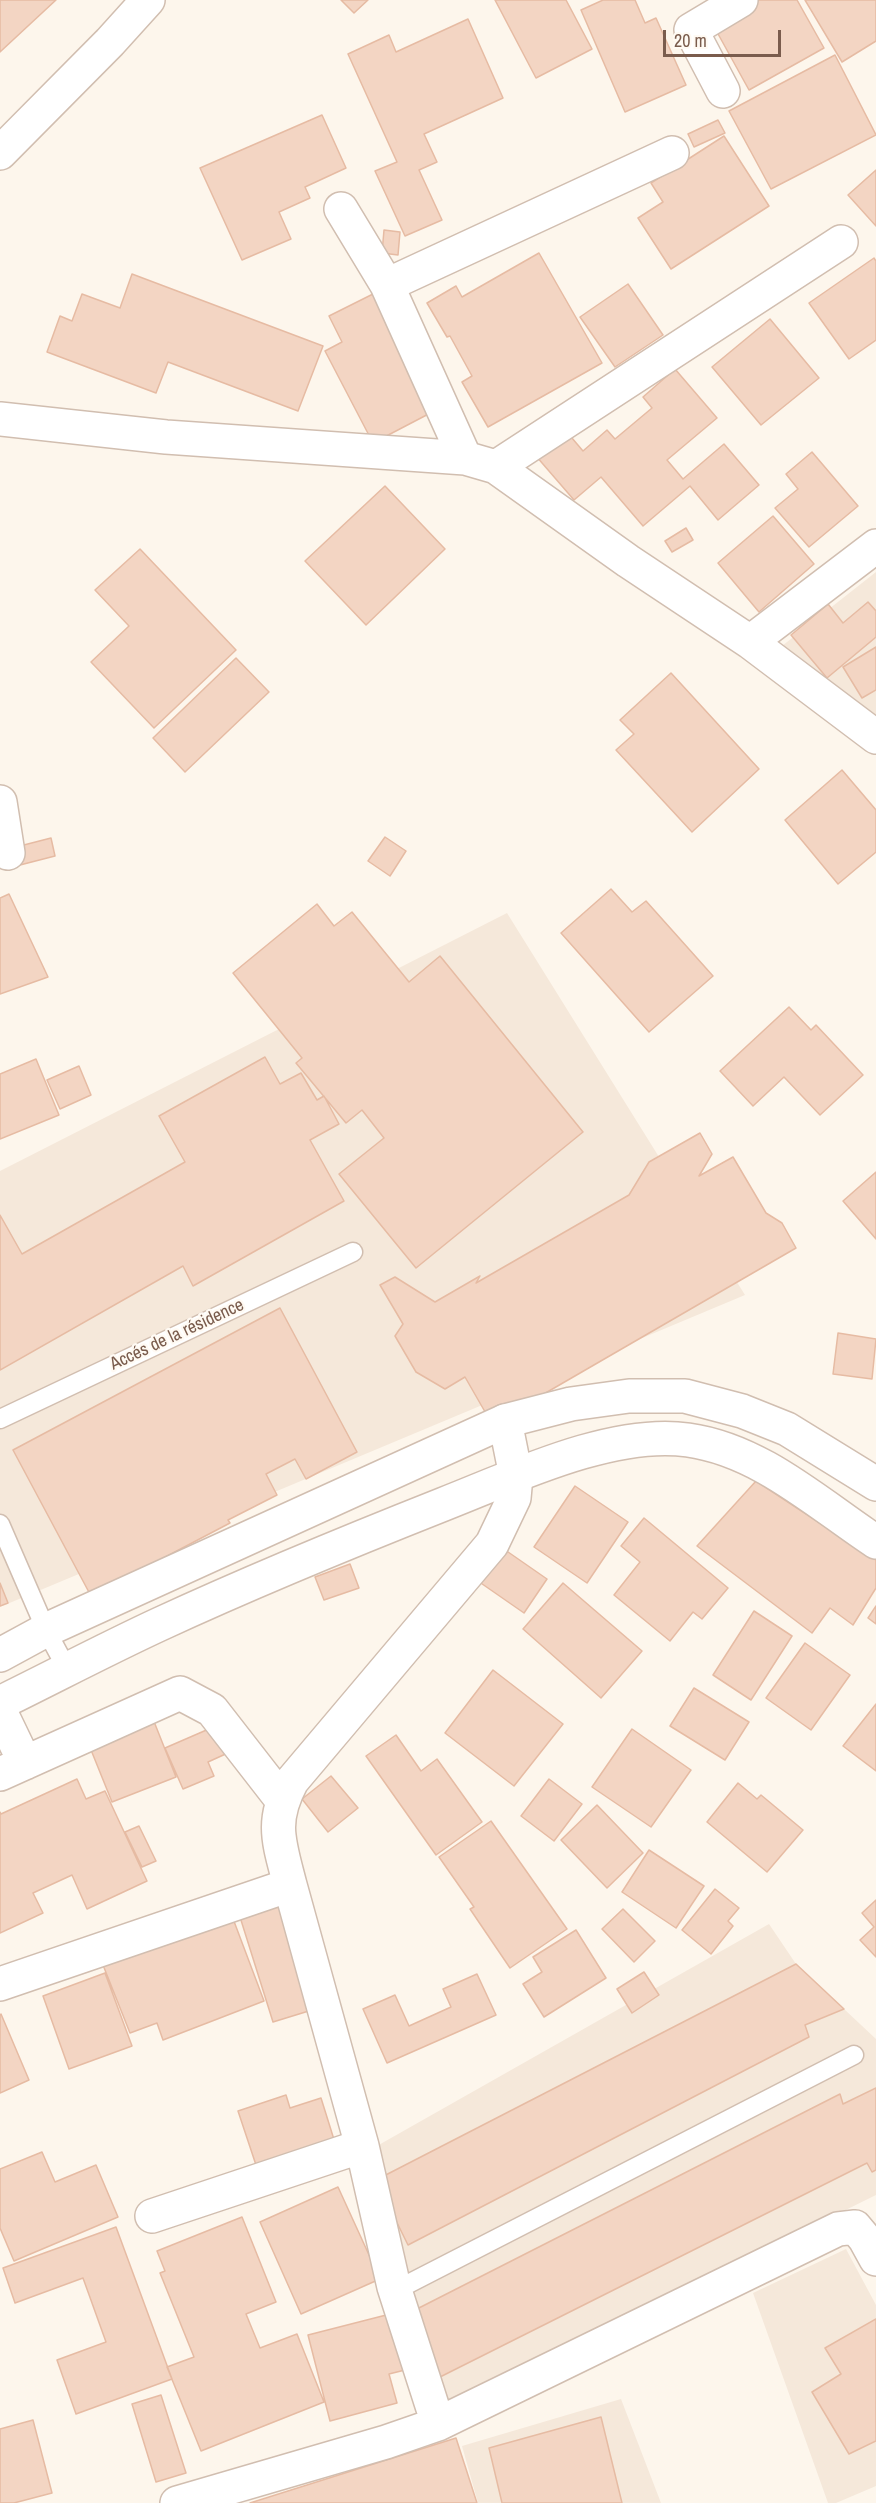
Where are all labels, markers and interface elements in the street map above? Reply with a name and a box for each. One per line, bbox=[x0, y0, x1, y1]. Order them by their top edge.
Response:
scale bar bbox=[666, 18, 784, 56]
text: 20 m bbox=[674, 28, 707, 53]
street label: Accés de la résidence bbox=[107, 1295, 247, 1375]

